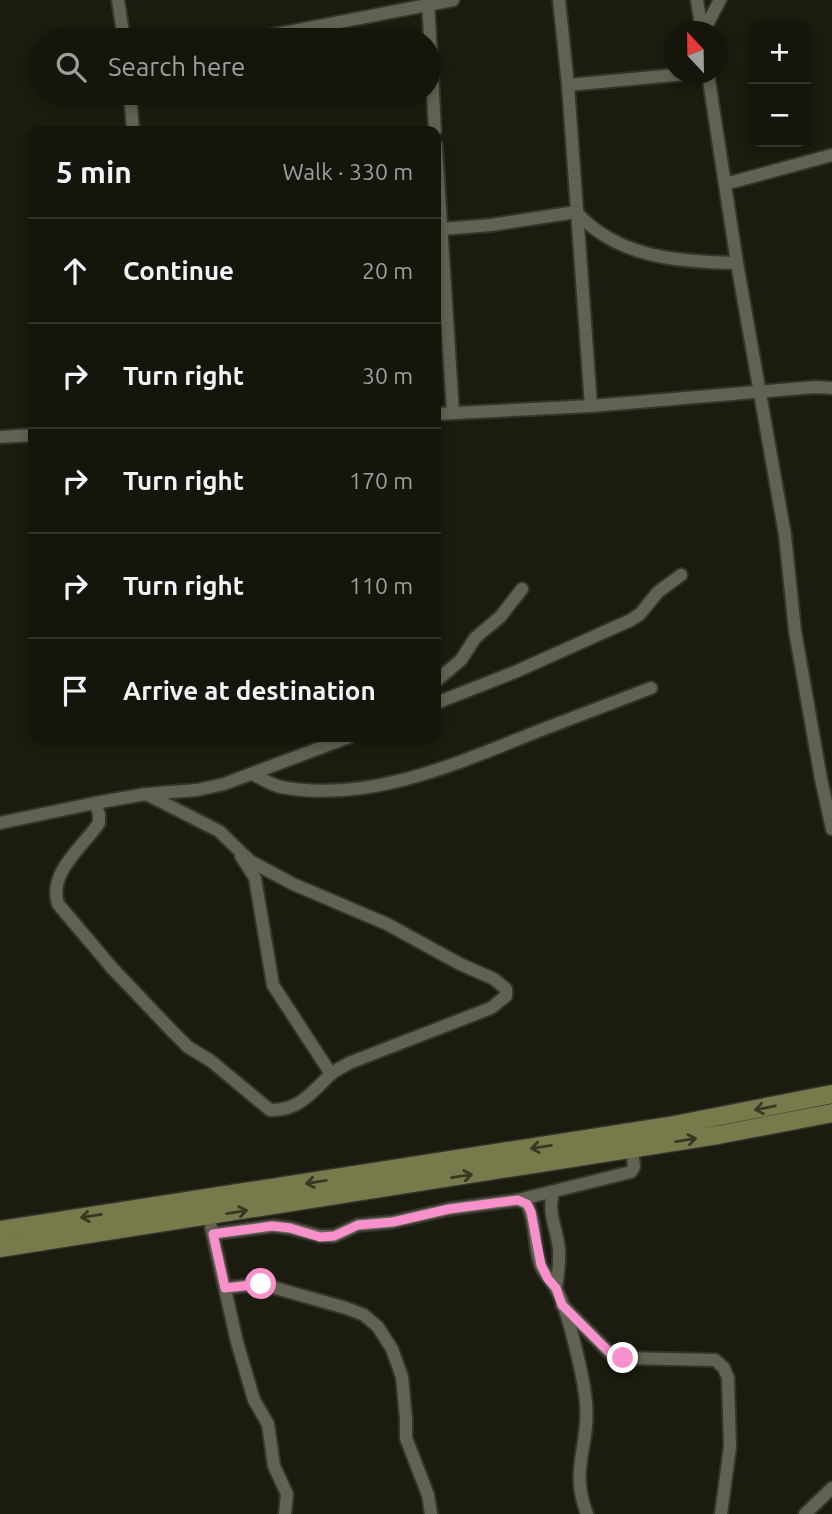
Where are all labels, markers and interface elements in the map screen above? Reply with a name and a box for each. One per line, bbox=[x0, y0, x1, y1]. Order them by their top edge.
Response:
north arrow bbox=[664, 21, 727, 84]
map controls bbox=[748, 21, 811, 147]
button: + bbox=[748, 21, 811, 84]
search box bbox=[28, 28, 441, 105]
icon: search bbox=[52, 48, 90, 86]
text: Search here bbox=[108, 52, 245, 81]
button: − bbox=[748, 84, 811, 147]
text: 5 min bbox=[56, 155, 132, 189]
text: Walk · 330 m bbox=[282, 159, 413, 184]
icon: ahead bbox=[56, 252, 94, 290]
text: Continue bbox=[123, 256, 234, 285]
text: 20 m bbox=[362, 258, 413, 283]
icon: right bbox=[56, 357, 94, 395]
text: Turn right bbox=[123, 361, 244, 390]
text: 30 m bbox=[362, 363, 413, 388]
icon: right bbox=[56, 462, 94, 500]
text: Turn right bbox=[123, 466, 244, 495]
text: 170 m bbox=[349, 468, 413, 493]
icon: right bbox=[56, 567, 94, 605]
text: Turn right bbox=[123, 571, 244, 600]
text: 110 m bbox=[349, 573, 413, 598]
icon: arrive bbox=[56, 672, 94, 710]
text: Arrive at destination bbox=[123, 676, 376, 705]
one-way arrow bbox=[754, 1102, 777, 1115]
one-way arrow bbox=[674, 1133, 697, 1146]
one-way arrow bbox=[530, 1140, 553, 1153]
one-way arrow bbox=[450, 1169, 473, 1182]
one-way arrow bbox=[305, 1176, 328, 1189]
one-way arrow bbox=[225, 1205, 248, 1218]
one-way arrow bbox=[80, 1210, 103, 1223]
route start bbox=[245, 1268, 276, 1299]
route end bbox=[607, 1342, 638, 1373]

